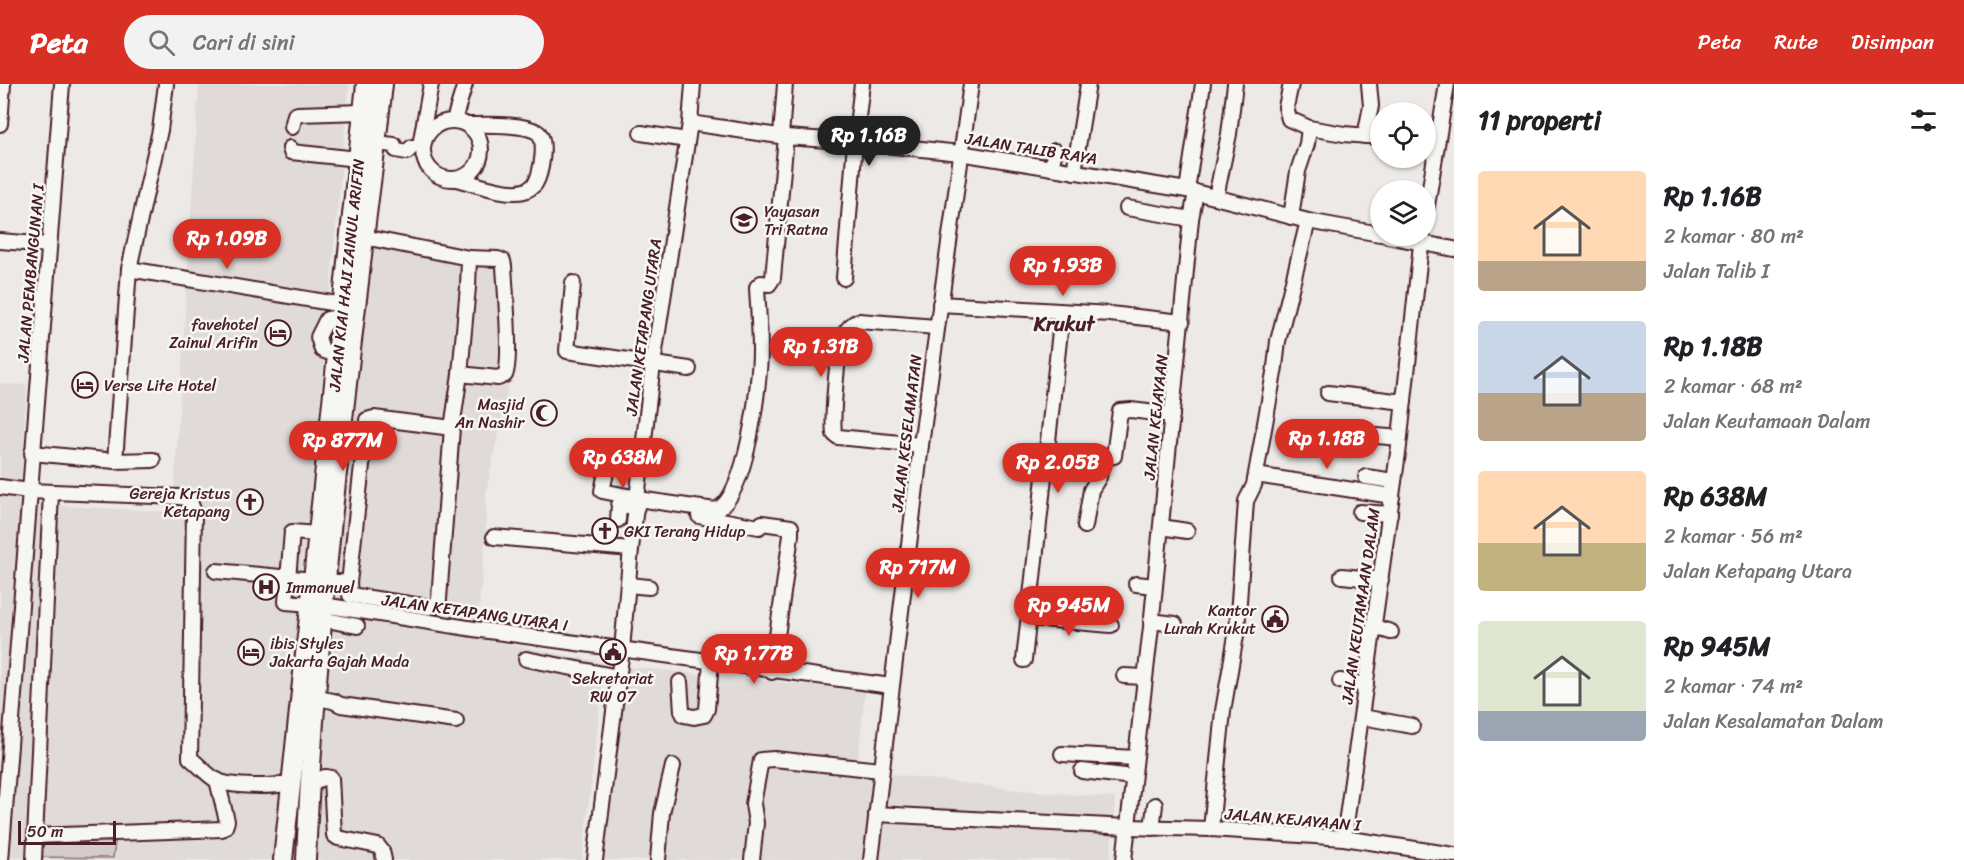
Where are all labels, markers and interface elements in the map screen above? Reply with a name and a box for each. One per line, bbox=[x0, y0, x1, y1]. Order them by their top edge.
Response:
search box bbox=[124, 15, 544, 69]
text: Peta bbox=[30, 18, 88, 67]
text: Cari di sini bbox=[193, 23, 295, 62]
text: Peta bbox=[1698, 23, 1741, 61]
text: Rute bbox=[1774, 23, 1818, 61]
text: Disimpan bbox=[1851, 23, 1934, 61]
icon: search bbox=[145, 26, 178, 59]
text: 11 properti bbox=[1478, 97, 1601, 143]
map controls bbox=[1370, 102, 1436, 246]
button: locate bbox=[1370, 102, 1436, 168]
icon: filters bbox=[1907, 104, 1940, 137]
pin: Rp 1.16B bbox=[807, 116, 931, 167]
text: Rp 1.16B bbox=[831, 118, 907, 153]
street label: JALAN TALIB RAYA bbox=[962, 124, 1099, 173]
street label: JALAN KIAI HAJI ZAINUL ARIFIN bbox=[320, 157, 373, 394]
text: Rp 1.16B bbox=[1664, 173, 1762, 219]
button: layers bbox=[1370, 180, 1436, 246]
street label: JALAN PEMBANGUNAN I bbox=[8, 181, 53, 364]
icon: home bbox=[1526, 195, 1598, 267]
place label: Yayasan Tri Ratna bbox=[764, 197, 828, 244]
school or university icon: Yayasan Tri Ratna bbox=[729, 205, 759, 235]
pin: Rp 1.09B bbox=[165, 219, 289, 270]
text: 2 kamar · 80 m² bbox=[1664, 219, 1804, 254]
text: Rp 1.09B bbox=[187, 221, 267, 256]
street label: JALAN KETAPANG UTARA bbox=[617, 237, 670, 418]
pin: Rp 1.93B bbox=[1001, 246, 1125, 297]
text: Rp 1.93B bbox=[1024, 248, 1102, 283]
text: Jalan Talib I bbox=[1664, 254, 1769, 289]
district label: Krukut bbox=[1033, 307, 1096, 342]
place label: favehotel Zainul Arifin bbox=[169, 310, 258, 357]
hotel icon: favehotel Zainul Arifin bbox=[263, 318, 293, 348]
text: Rp 1.18B bbox=[1664, 323, 1763, 369]
pin: Rp 1.31B bbox=[759, 327, 883, 378]
text: Rp 1.31B bbox=[784, 329, 858, 364]
icon: home bbox=[1526, 345, 1598, 417]
street label: JALAN KESELAMATAN bbox=[882, 353, 931, 514]
street label: JALAN KEJAYAAN bbox=[1134, 353, 1176, 482]
text: 2 kamar · 68 m² bbox=[1664, 369, 1803, 404]
hotel icon: Verse Lite Hotel bbox=[70, 370, 100, 400]
place label: Verse Lite Hotel bbox=[104, 371, 217, 400]
place label: Masjid An Nashir bbox=[454, 390, 526, 437]
mosque icon: Masjid An Nashir bbox=[529, 398, 559, 428]
text: Jalan Keutamaan Dalam bbox=[1664, 404, 1870, 439]
pin: Rp 1.18B bbox=[1265, 419, 1389, 470]
pin: Rp 877M bbox=[288, 421, 398, 472]
text: Rp 1.18B bbox=[1289, 421, 1365, 456]
text: Rp 877M bbox=[303, 423, 383, 458]
pin: Rp 638M bbox=[568, 438, 678, 489]
text: Rp 638M bbox=[583, 440, 663, 475]
pin: Rp 2.05B bbox=[996, 443, 1120, 494]
text: Rp 2.05B bbox=[1017, 445, 1099, 480]
text: Rp 638M bbox=[1664, 473, 1767, 519]
place label: Gereja Kristus Ketapang bbox=[129, 479, 230, 526]
church icon: Gereja Kristus Ketapang bbox=[235, 487, 265, 517]
icon: home bbox=[1526, 495, 1598, 567]
street label: JALAN KEUTAMAAN DALAM bbox=[1332, 506, 1389, 707]
church icon: GKI Terang Hidup bbox=[590, 516, 620, 546]
place label: GKI Terang Hidup bbox=[624, 517, 746, 546]
text: 2 kamar · 56 m² bbox=[1664, 519, 1803, 554]
pin: Rp 717M bbox=[863, 548, 973, 599]
text: Rp 717M bbox=[880, 550, 956, 585]
text: Jalan Ketapang Utara bbox=[1664, 554, 1852, 589]
hospital icon: Immanuel bbox=[251, 572, 281, 602]
place label: Immanuel bbox=[285, 573, 355, 602]
street label: JALAN KETAPANG UTARA I bbox=[379, 585, 570, 640]
pin: Rp 945M bbox=[1014, 586, 1124, 637]
text: Rp 945M bbox=[1028, 588, 1110, 623]
place label: Kantor Lurah Krukut bbox=[1164, 596, 1257, 643]
public building icon: Kantor Lurah Krukut bbox=[1260, 604, 1290, 634]
text: Rp 945M bbox=[1664, 623, 1771, 669]
place label: ibis Styles Jakarta Gajah Mada bbox=[269, 629, 409, 676]
pin: Rp 1.77B bbox=[692, 634, 816, 685]
text: Rp 1.77B bbox=[715, 636, 793, 671]
hotel icon: ibis Styles Jakarta Gajah Mada bbox=[236, 637, 266, 667]
public building icon: Sekretariat RW 07 bbox=[598, 637, 628, 667]
icon: home bbox=[1526, 645, 1598, 717]
place label: Sekretariat RW 07 bbox=[572, 664, 654, 711]
text: 2 kamar · 74 m² bbox=[1664, 669, 1803, 704]
text: Jalan Kesalamatan Dalam bbox=[1664, 704, 1884, 739]
street label: JALAN KEJAYAAN I bbox=[1223, 799, 1364, 840]
text: 50 m bbox=[27, 817, 63, 846]
scale bar bbox=[18, 818, 116, 846]

